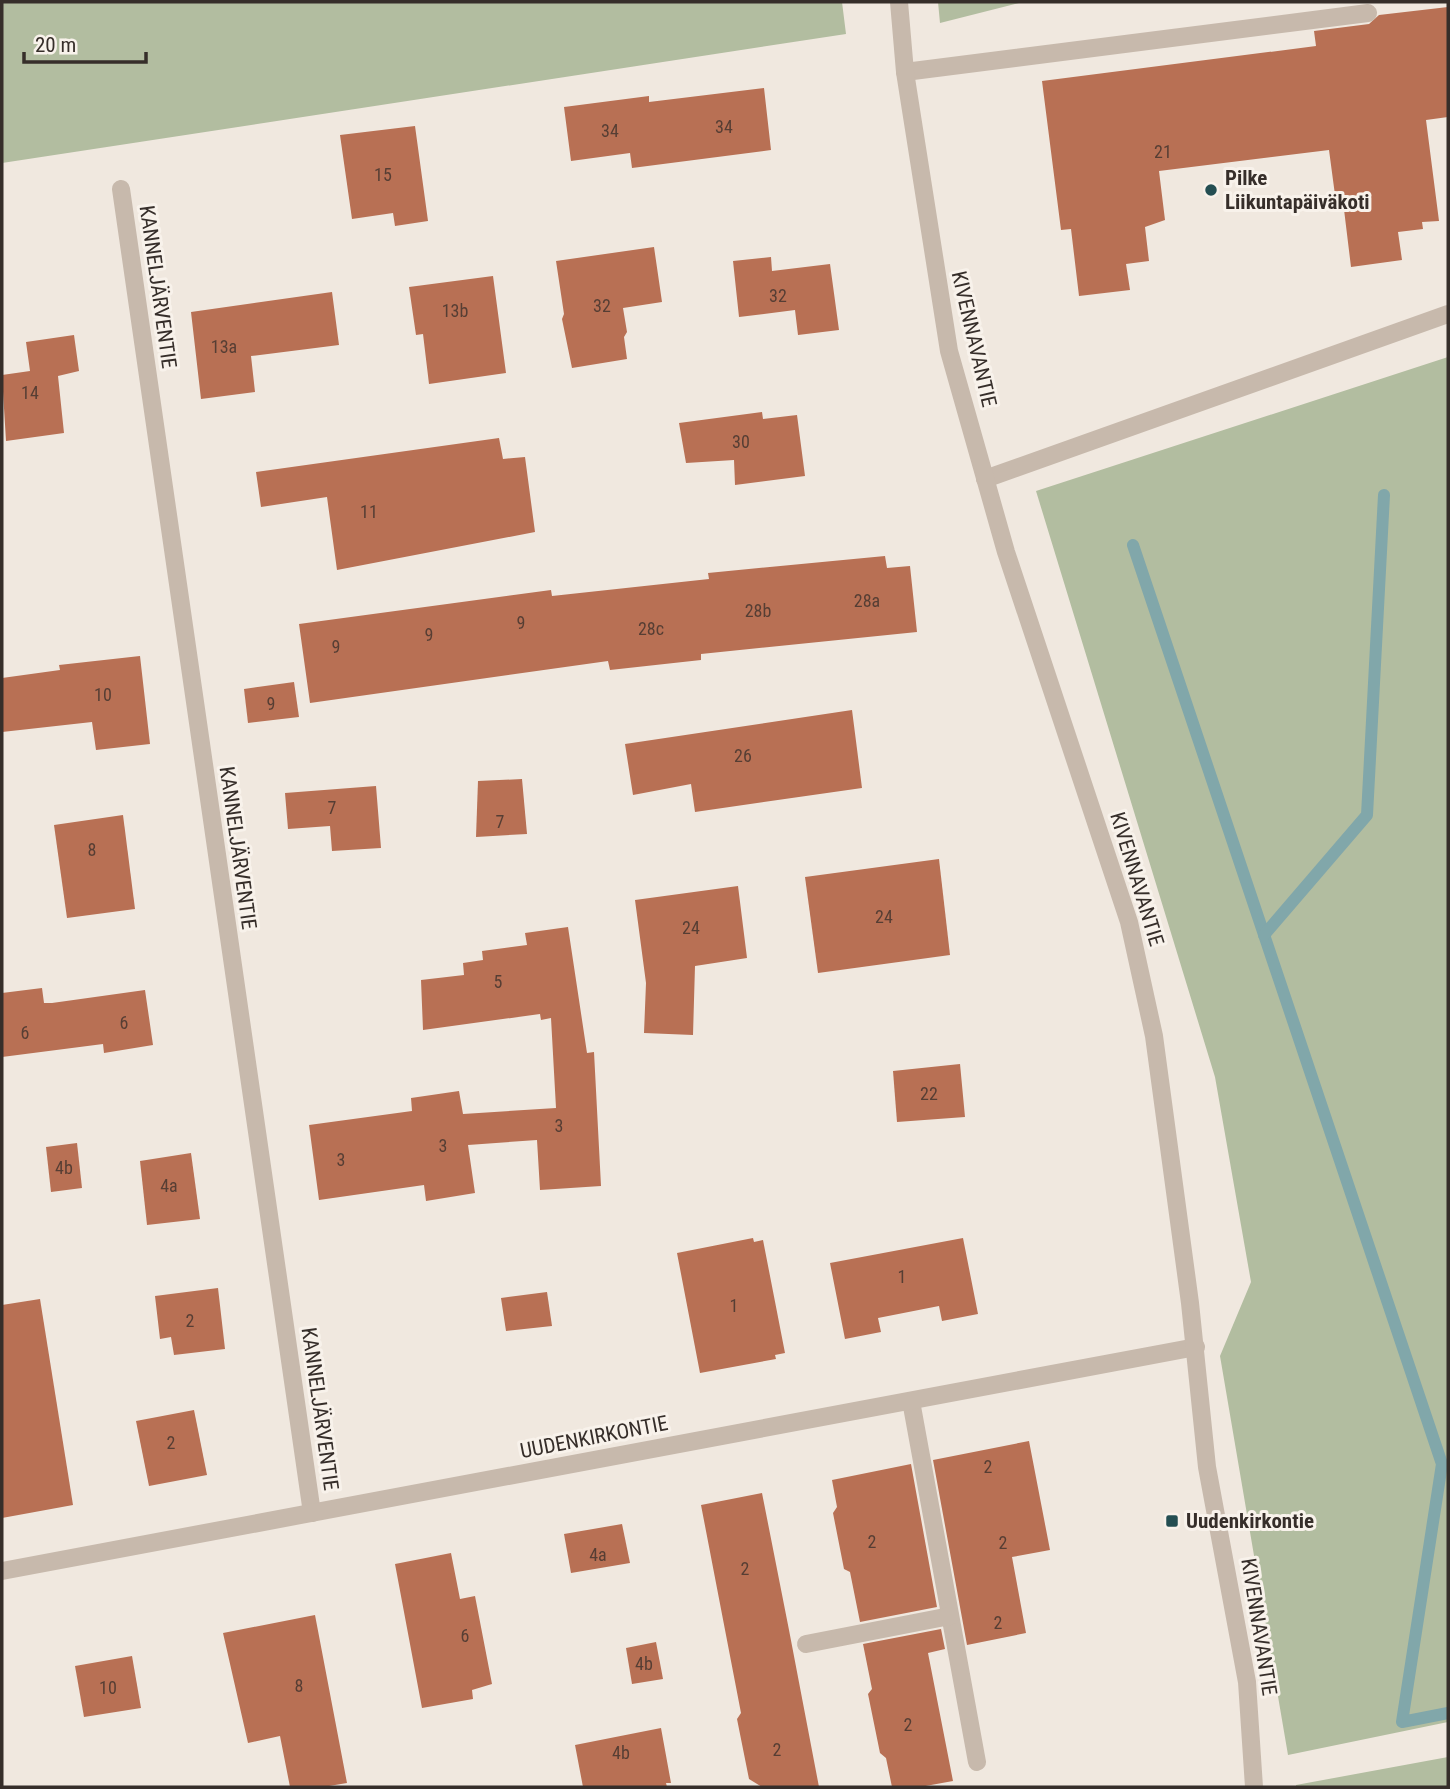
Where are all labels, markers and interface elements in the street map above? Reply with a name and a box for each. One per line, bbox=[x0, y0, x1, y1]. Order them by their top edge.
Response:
scale bar bbox=[24, 21, 147, 65]
text: 20 m bbox=[35, 33, 76, 57]
house number: 34 bbox=[715, 116, 733, 137]
house number: 34 bbox=[601, 120, 619, 141]
house number: 21 bbox=[1154, 141, 1172, 162]
house number: 15 bbox=[374, 164, 392, 185]
place label: Pilke Liikuntapäiväkoti bbox=[1225, 166, 1370, 214]
marker: Pilke Liikuntapäiväkoti bbox=[1203, 182, 1219, 198]
street label: KANNELJÄRVENTIE bbox=[135, 204, 181, 370]
street label: KIVENNAVANTIE bbox=[947, 269, 1001, 409]
house number: 32 bbox=[769, 285, 787, 306]
house number: 32 bbox=[593, 295, 611, 316]
house number: 13b bbox=[442, 300, 468, 321]
house number: 13a bbox=[211, 336, 237, 357]
house number: 14 bbox=[21, 382, 39, 403]
house number: 30 bbox=[732, 431, 750, 452]
house number: 11 bbox=[360, 501, 378, 522]
house number: 28a bbox=[854, 590, 880, 611]
house number: 28b bbox=[745, 600, 771, 621]
house number: 9 bbox=[517, 612, 525, 633]
house number: 28c bbox=[638, 618, 664, 639]
house number: 9 bbox=[425, 624, 433, 645]
house number: 9 bbox=[332, 636, 340, 657]
house number: 10 bbox=[94, 684, 112, 705]
house number: 9 bbox=[267, 693, 275, 714]
house number: 26 bbox=[734, 745, 752, 766]
street label: KANNELJÄRVENTIE bbox=[215, 765, 261, 931]
house number: 7 bbox=[328, 797, 337, 818]
street label: KIVENNAVANTIE bbox=[1105, 809, 1169, 949]
house number: 7 bbox=[496, 811, 505, 832]
house number: 8 bbox=[88, 839, 96, 860]
house number: 24 bbox=[875, 906, 893, 927]
house number: 24 bbox=[682, 917, 700, 938]
house number: 5 bbox=[494, 971, 503, 992]
house number: 6 bbox=[120, 1012, 128, 1033]
house number: 6 bbox=[21, 1022, 29, 1043]
house number: 22 bbox=[920, 1083, 938, 1104]
house number: 3 bbox=[555, 1115, 563, 1136]
house number: 3 bbox=[439, 1135, 447, 1156]
house number: 3 bbox=[337, 1149, 345, 1170]
house number: 4b bbox=[55, 1157, 73, 1178]
house number: 4a bbox=[160, 1175, 178, 1196]
house number: 1 bbox=[898, 1266, 906, 1287]
house number: 1 bbox=[730, 1295, 738, 1316]
house number: 2 bbox=[186, 1310, 195, 1331]
street label: KANNELJÄRVENTIE bbox=[297, 1326, 343, 1492]
street label: UUDENKIRKONTIE bbox=[518, 1411, 670, 1463]
house number: 2 bbox=[167, 1432, 176, 1453]
house number: 2 bbox=[984, 1456, 993, 1477]
place label: Uudenkirkontie bbox=[1186, 1509, 1314, 1533]
marker: Uudenkirkontie bbox=[1164, 1513, 1180, 1529]
house number: 2 bbox=[868, 1531, 877, 1552]
house number: 2 bbox=[999, 1532, 1008, 1553]
house number: 4a bbox=[589, 1544, 607, 1565]
street label: KIVENNAVANTIE bbox=[1236, 1557, 1282, 1697]
house number: 2 bbox=[741, 1558, 750, 1579]
house number: 2 bbox=[994, 1612, 1003, 1633]
house number: 6 bbox=[461, 1625, 469, 1646]
house number: 4b bbox=[635, 1653, 653, 1674]
house number: 8 bbox=[295, 1675, 303, 1696]
house number: 10 bbox=[99, 1677, 117, 1698]
house number: 2 bbox=[904, 1714, 913, 1735]
house number: 2 bbox=[773, 1739, 782, 1760]
house number: 4b bbox=[612, 1742, 630, 1763]

